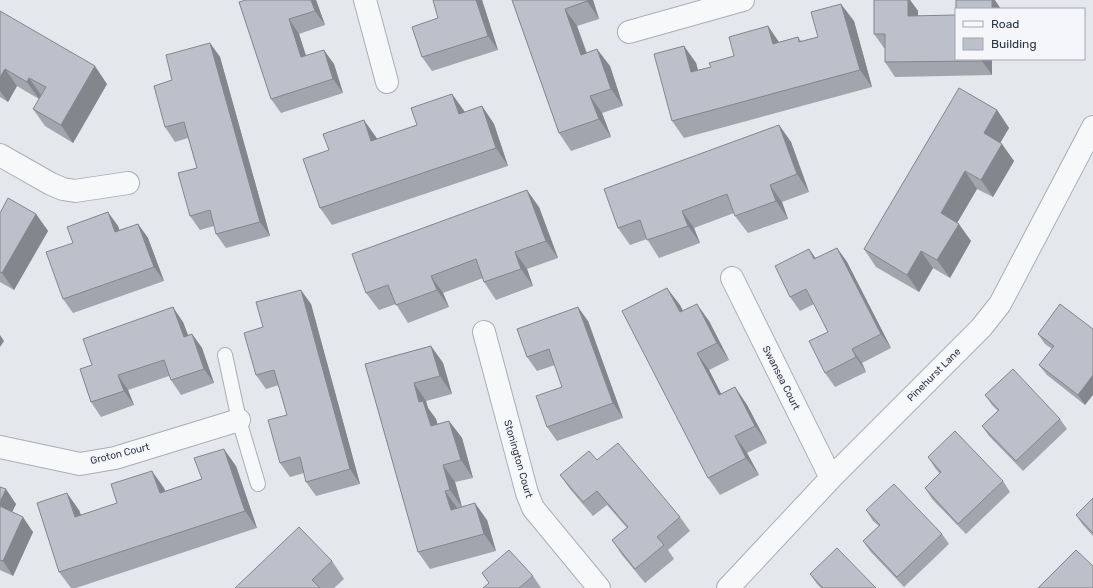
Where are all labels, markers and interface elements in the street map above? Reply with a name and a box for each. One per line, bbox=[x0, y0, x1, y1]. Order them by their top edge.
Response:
legend bbox=[955, 8, 1085, 60]
text: Road bbox=[991, 17, 1019, 31]
text: Building bbox=[991, 37, 1037, 51]
street label: Swansea Court bbox=[760, 344, 802, 412]
street label: Pinehurst Lane bbox=[905, 345, 964, 404]
street label: Stonington Court bbox=[501, 419, 535, 500]
street label: Groton Court bbox=[89, 441, 151, 467]

